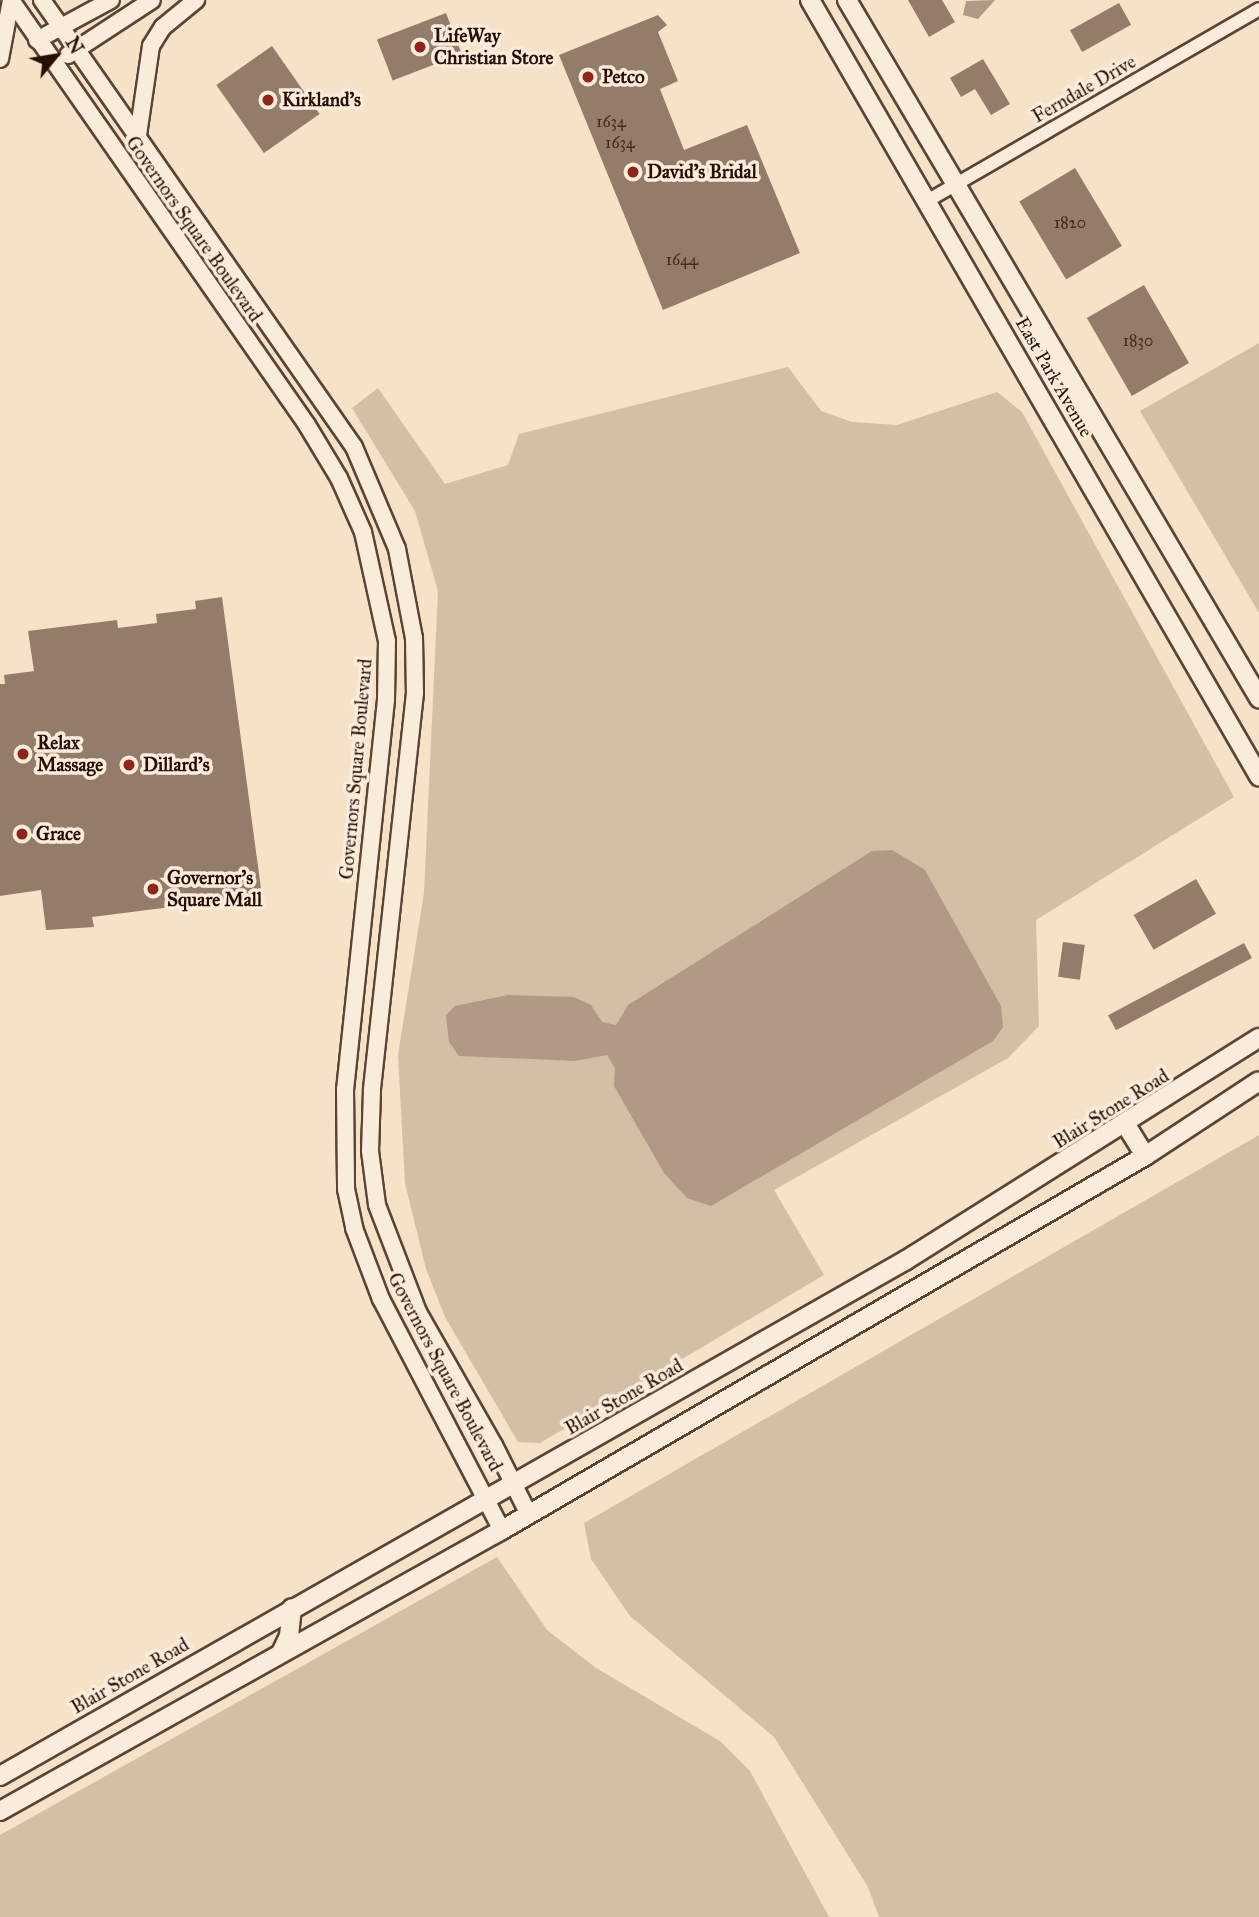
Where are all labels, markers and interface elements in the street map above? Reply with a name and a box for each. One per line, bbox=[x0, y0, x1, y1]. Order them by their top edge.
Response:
north arrow bbox=[21, 21, 91, 91]
place label: LifeWay Christian Store bbox=[434, 25, 553, 69]
text: N bbox=[61, 33, 89, 58]
marker: LifeWay Christian Store bbox=[412, 39, 428, 55]
street label: Ferndale Drive bbox=[1028, 50, 1140, 128]
place label: Petco bbox=[602, 66, 645, 88]
marker: Petco bbox=[580, 69, 596, 85]
place label: Kirkland's bbox=[282, 89, 361, 111]
marker: Kirkland's bbox=[260, 92, 276, 108]
house number: 1634 bbox=[596, 112, 626, 132]
street label: Governors Square Boulevard bbox=[121, 132, 267, 326]
house number: 1634 bbox=[605, 133, 635, 153]
place label: David's Bridal bbox=[647, 161, 757, 183]
marker: David's Bridal bbox=[625, 164, 641, 180]
house number: 1820 bbox=[1054, 213, 1086, 233]
house number: 1644 bbox=[666, 250, 698, 270]
street label: East Park Avenue bbox=[1010, 313, 1098, 441]
house number: 1830 bbox=[1123, 331, 1153, 351]
street label: Governors Square Boulevard bbox=[335, 658, 377, 880]
place label: Relax Massage bbox=[37, 732, 103, 776]
marker: Relax Massage bbox=[15, 746, 31, 762]
place label: Dillard's bbox=[143, 754, 210, 776]
marker: Dillard's bbox=[121, 757, 137, 773]
place label: Grace bbox=[36, 823, 81, 845]
marker: Grace bbox=[14, 826, 30, 842]
place label: Governor's Square Mall bbox=[167, 867, 262, 911]
marker: Governor's Square Mall bbox=[145, 881, 161, 897]
street label: Blair Stone Road bbox=[1049, 1064, 1173, 1154]
street label: Governors Square Boulevard bbox=[383, 1269, 507, 1475]
street label: Blair Stone Road bbox=[561, 1354, 687, 1440]
street label: Blair Stone Road bbox=[67, 1633, 193, 1719]

